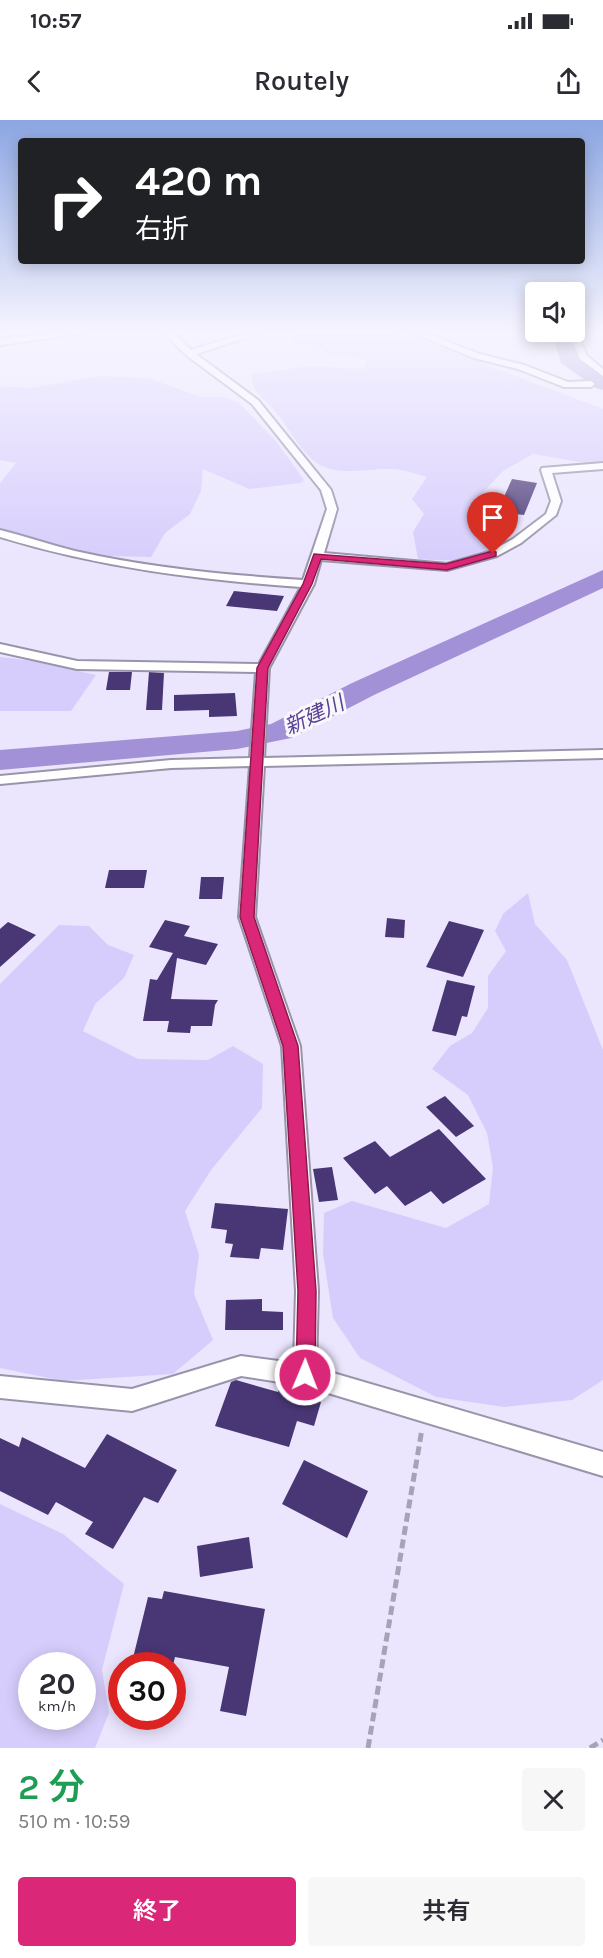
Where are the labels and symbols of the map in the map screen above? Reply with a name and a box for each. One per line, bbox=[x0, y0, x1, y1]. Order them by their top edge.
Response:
pin bbox=[467, 492, 518, 554]
water label: 新建川 bbox=[280, 690, 349, 739]
position arrow bbox=[273, 1343, 337, 1407]
speed limit sign: 30 bbox=[108, 1652, 186, 1730]

